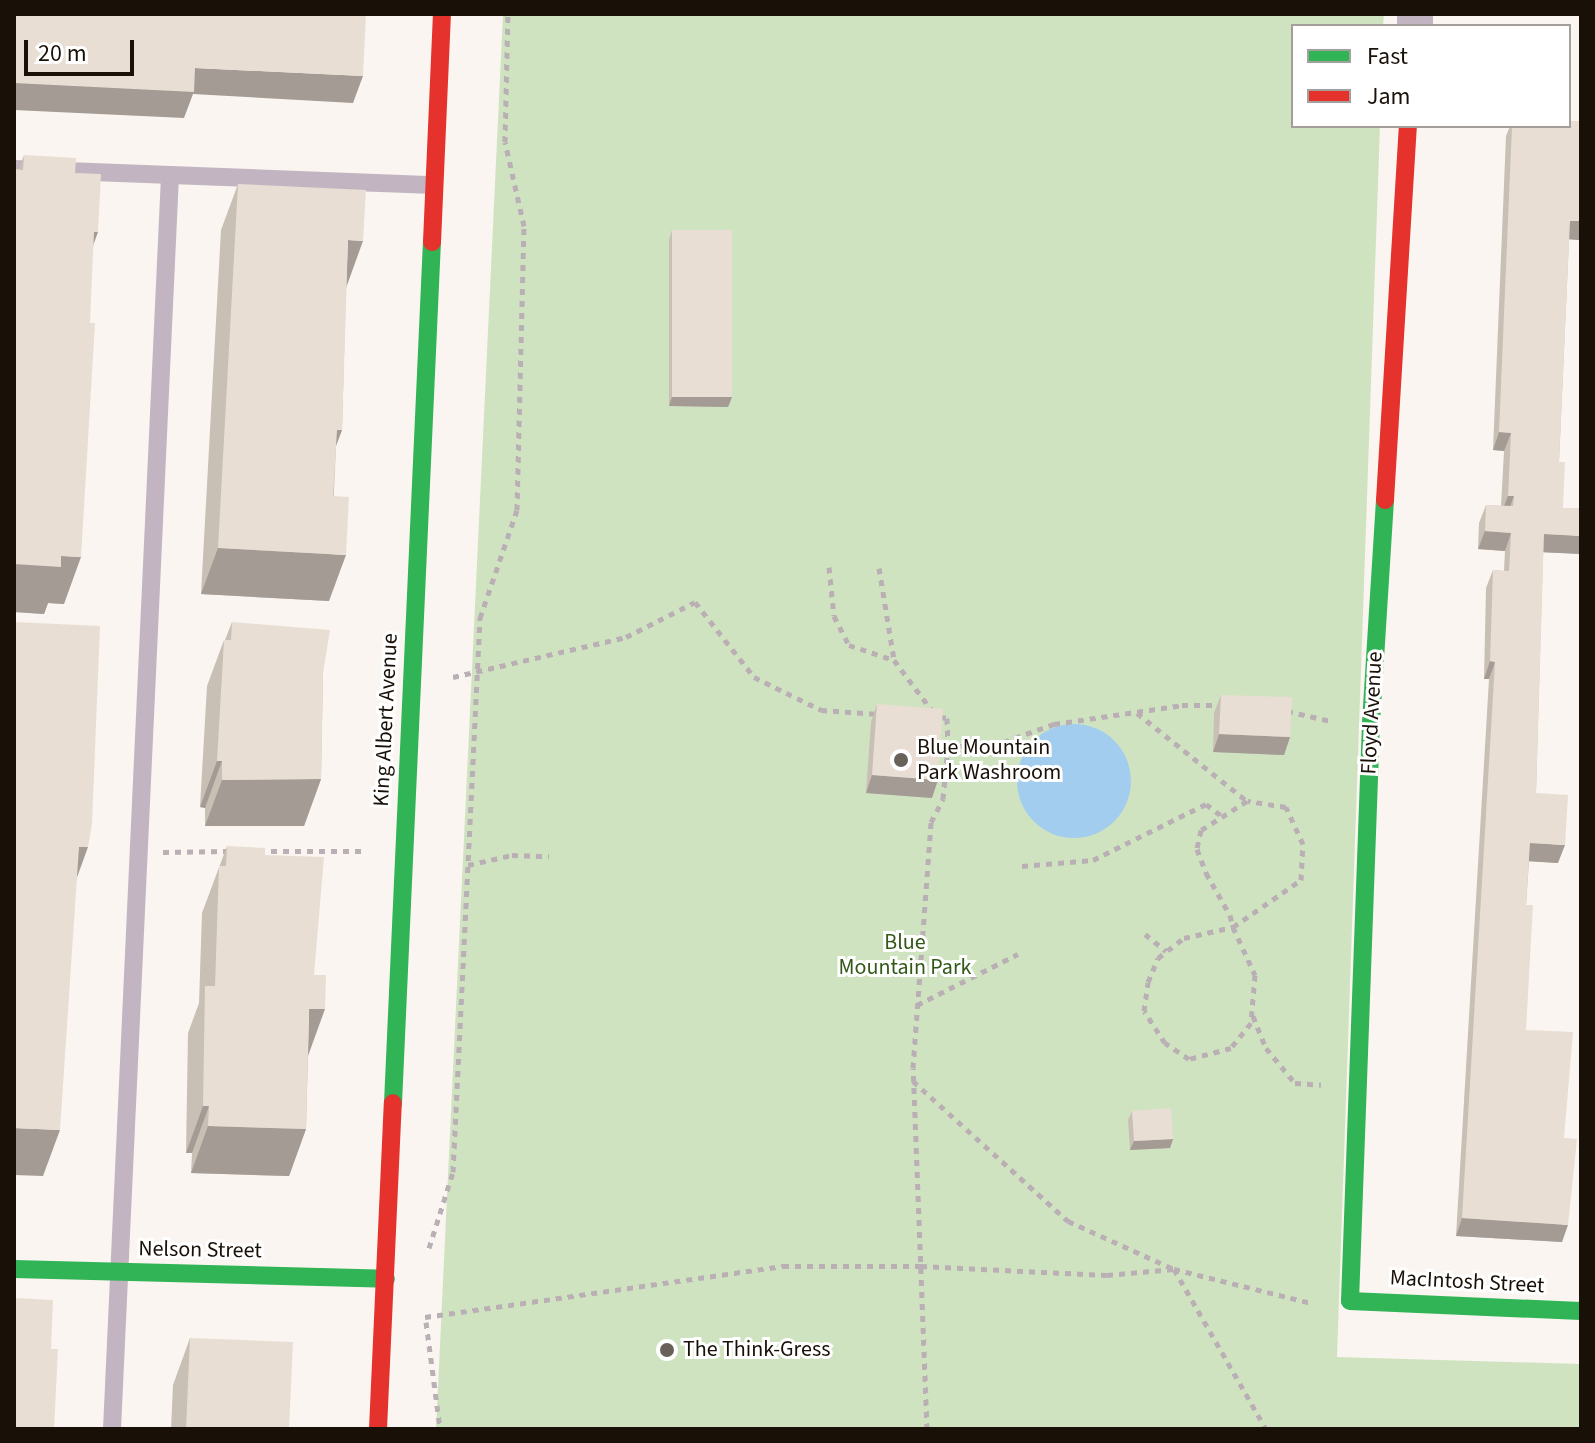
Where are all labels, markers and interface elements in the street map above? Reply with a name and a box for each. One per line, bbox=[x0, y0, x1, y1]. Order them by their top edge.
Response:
scale bar bbox=[28, 24, 138, 74]
legend bbox=[1291, 24, 1571, 128]
text: 20 m bbox=[38, 36, 87, 71]
text: Fast bbox=[1367, 39, 1408, 74]
text: Jam bbox=[1367, 79, 1411, 114]
street label: King Albert Avenue bbox=[368, 633, 404, 807]
street label: Floyd Avenue bbox=[1356, 651, 1388, 775]
place label: Blue Mountain Park Washroom bbox=[917, 734, 1061, 786]
marker: Blue Mountain Park Washroom bbox=[892, 751, 910, 769]
park label: Blue Mountain Park bbox=[839, 929, 971, 980]
street label: Nelson Street bbox=[138, 1236, 262, 1264]
street label: MacIntosh Street bbox=[1389, 1265, 1545, 1299]
place label: The Think-Gress bbox=[683, 1337, 830, 1363]
marker: The Think-Gress bbox=[658, 1341, 676, 1359]

